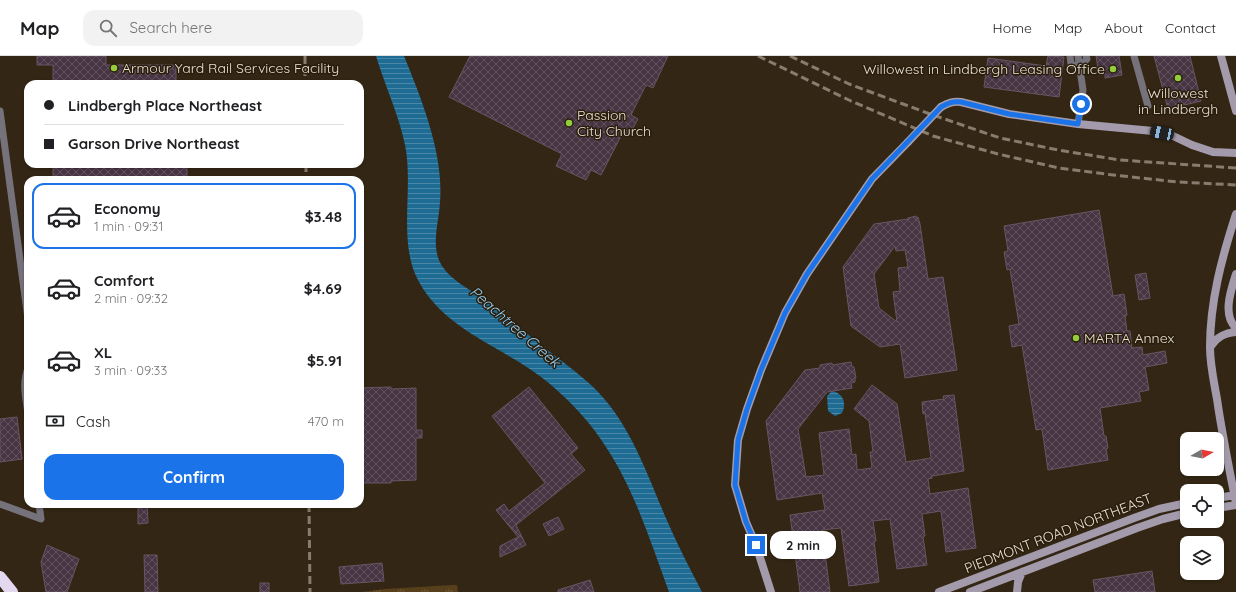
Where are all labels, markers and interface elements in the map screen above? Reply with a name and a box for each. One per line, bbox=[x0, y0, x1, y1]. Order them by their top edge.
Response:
search box bbox=[83, 10, 363, 46]
text: Map bbox=[20, 16, 59, 40]
icon: search bbox=[97, 17, 119, 39]
text: Search here bbox=[129, 18, 212, 37]
text: Home bbox=[993, 19, 1032, 37]
text: Map bbox=[1054, 19, 1082, 37]
text: About bbox=[1104, 19, 1143, 37]
text: Contact bbox=[1165, 19, 1216, 37]
place label: Armour Yard Rail Services Facility bbox=[122, 59, 339, 77]
place label: Willowest in Lindbergh Leasing Office bbox=[863, 60, 1105, 78]
marker: Armour Yard Rail Services Facility bbox=[109, 63, 119, 73]
marker: Willowest in Lindbergh Leasing Office bbox=[1108, 64, 1118, 74]
marker: Willowest in Lindbergh bbox=[1173, 73, 1183, 83]
place label: Willowest in Lindbergh bbox=[1138, 84, 1218, 118]
route start bbox=[1072, 95, 1090, 113]
text: Lindbergh Place Northeast bbox=[68, 96, 262, 115]
place label: Passion City Church bbox=[577, 106, 651, 140]
marker: Passion City Church bbox=[564, 118, 574, 128]
car bbox=[1149, 125, 1175, 141]
text: Garson Drive Northeast bbox=[68, 134, 240, 153]
icon: car bbox=[46, 198, 82, 234]
text: Economy bbox=[94, 199, 161, 218]
text: $3.48 bbox=[305, 207, 342, 226]
text: 1 min · 09:31 bbox=[94, 218, 163, 234]
icon: car bbox=[46, 270, 82, 306]
text: Comfort bbox=[94, 271, 155, 290]
text: $4.69 bbox=[304, 279, 342, 298]
water label: Peachtree Creek bbox=[466, 282, 566, 373]
text: 2 min · 09:32 bbox=[94, 290, 168, 306]
place label: MARTA Annex bbox=[1084, 329, 1174, 347]
marker: MARTA Annex bbox=[1071, 333, 1081, 343]
icon: car bbox=[46, 342, 82, 378]
text: XL bbox=[94, 343, 112, 362]
text: $5.91 bbox=[307, 351, 342, 370]
text: 3 min · 09:33 bbox=[94, 362, 167, 378]
icon: cash bbox=[44, 410, 66, 432]
text: Cash bbox=[76, 412, 110, 431]
text: 470 m bbox=[308, 413, 344, 429]
north arrow bbox=[1180, 432, 1224, 476]
map controls bbox=[1180, 432, 1224, 580]
button: Confirm bbox=[44, 454, 344, 500]
button: locate bbox=[1180, 484, 1224, 528]
street label: PIEDMONT ROAD NORTHEAST bbox=[962, 489, 1154, 577]
callout: 2 min bbox=[770, 531, 836, 559]
route end bbox=[747, 536, 765, 554]
button: layers bbox=[1180, 536, 1224, 580]
text: 2 min bbox=[786, 537, 820, 553]

